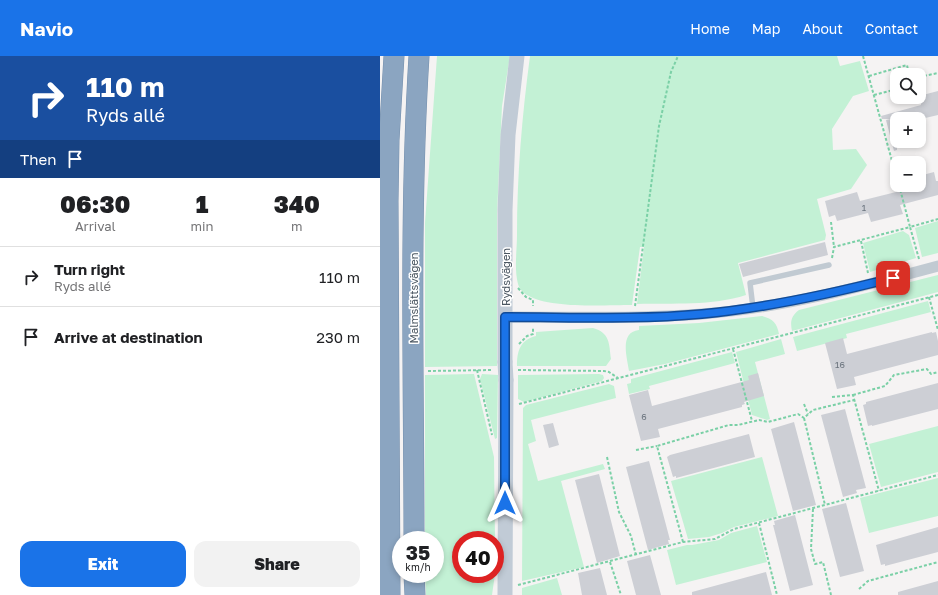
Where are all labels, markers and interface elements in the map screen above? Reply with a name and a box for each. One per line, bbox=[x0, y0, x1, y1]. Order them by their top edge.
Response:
text: Navio bbox=[20, 17, 73, 40]
text: Home bbox=[690, 20, 730, 37]
text: Map bbox=[752, 20, 780, 37]
text: About bbox=[802, 20, 843, 37]
text: Contact bbox=[865, 20, 918, 37]
map controls bbox=[890, 68, 926, 192]
button: search bbox=[890, 68, 926, 104]
text: 110 m bbox=[86, 70, 165, 103]
icon: right bbox=[20, 72, 72, 124]
text: Ryds allé bbox=[86, 104, 165, 126]
button: + bbox=[890, 112, 926, 148]
icon: arrive bbox=[64, 148, 86, 170]
text: Then bbox=[20, 150, 56, 168]
button: − bbox=[890, 156, 926, 192]
text: 06:30 bbox=[60, 189, 130, 218]
text: 1 bbox=[196, 189, 208, 218]
text: 340 bbox=[274, 189, 320, 218]
house number: 1 bbox=[862, 202, 867, 213]
text: Arrival bbox=[75, 218, 116, 234]
text: min bbox=[191, 218, 214, 234]
text: m bbox=[291, 218, 303, 234]
street label: Rydsvägen bbox=[499, 248, 512, 306]
street label: Malmslättsvägen bbox=[407, 253, 420, 343]
text: Turn right bbox=[54, 260, 125, 278]
pin bbox=[876, 261, 910, 295]
icon: right bbox=[20, 266, 42, 288]
icon: arrive bbox=[882, 267, 904, 289]
text: 110 m bbox=[319, 268, 360, 286]
text: Ryds allé bbox=[54, 278, 111, 294]
icon: arrive bbox=[20, 326, 42, 348]
text: Arrive at destination bbox=[54, 328, 203, 346]
text: 230 m bbox=[316, 328, 360, 346]
house number: 16 bbox=[835, 359, 845, 370]
house number: 6 bbox=[641, 411, 647, 422]
position arrow bbox=[484, 482, 526, 524]
speed limit sign: 40 bbox=[452, 531, 504, 583]
text: 35 bbox=[406, 540, 430, 564]
button: Exit bbox=[20, 541, 186, 587]
button: Share bbox=[194, 541, 360, 587]
text: km/h bbox=[405, 561, 431, 573]

